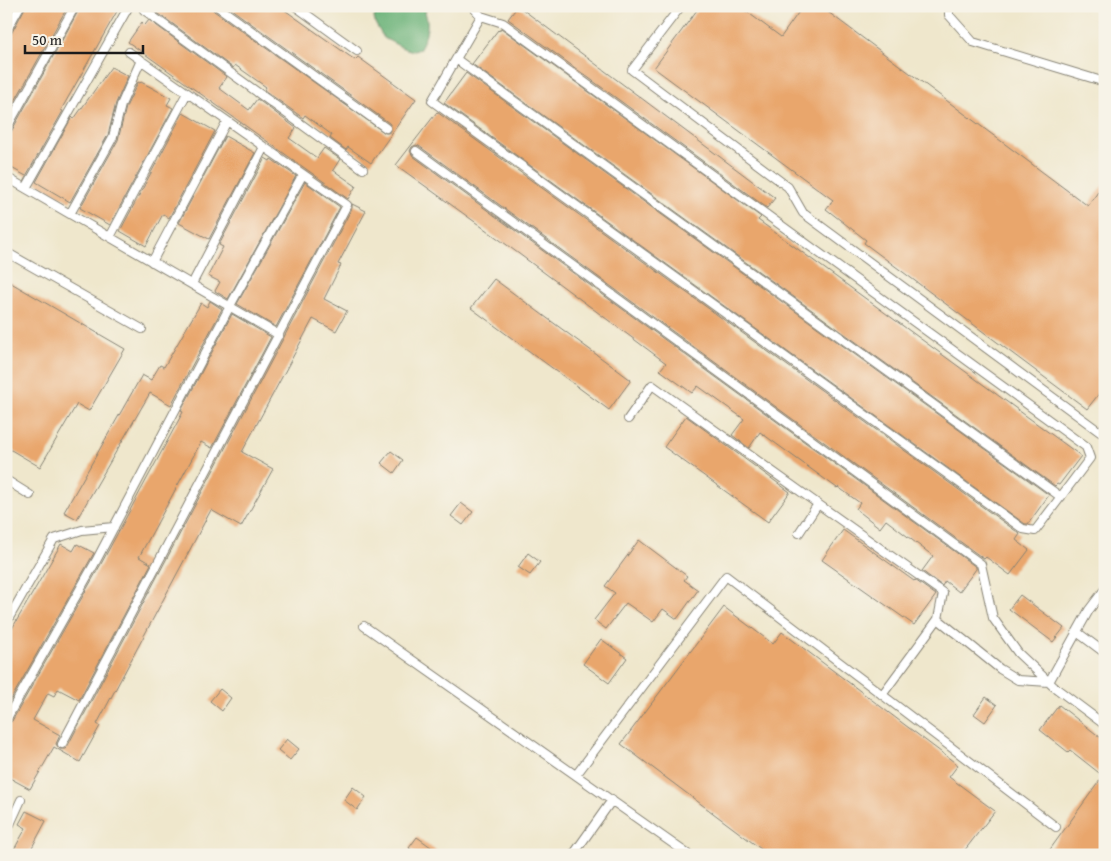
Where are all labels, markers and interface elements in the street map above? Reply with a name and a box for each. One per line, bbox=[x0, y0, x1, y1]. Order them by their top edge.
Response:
scale bar bbox=[25, 22, 142, 54]
text: 50 m bbox=[32, 29, 63, 50]

